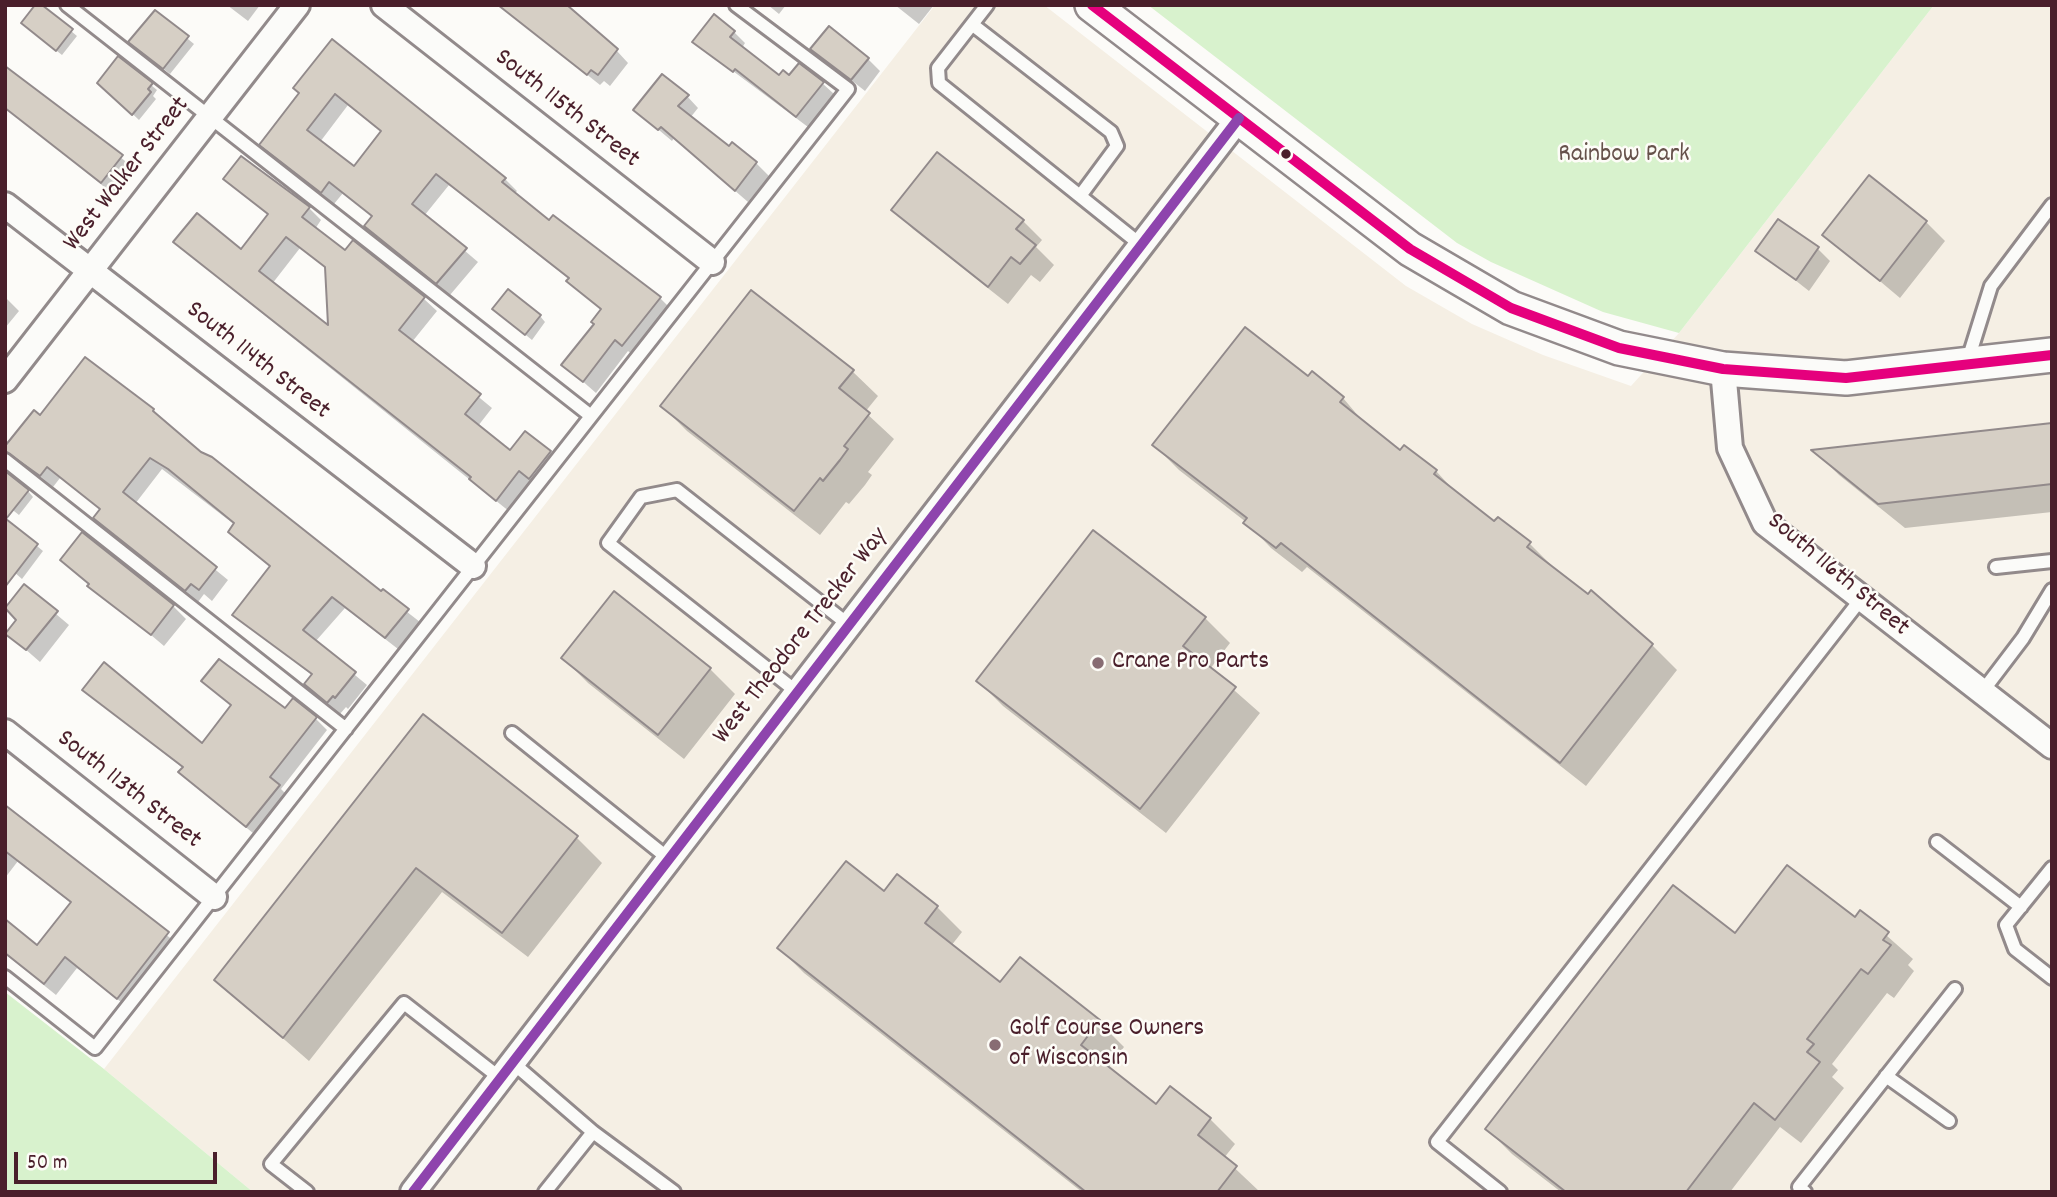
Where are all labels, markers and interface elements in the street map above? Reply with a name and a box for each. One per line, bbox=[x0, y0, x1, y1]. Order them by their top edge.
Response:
street label: South 115th Street bbox=[487, 44, 645, 176]
street label: West Walker Street bbox=[58, 92, 198, 258]
park label: Rainbow Park bbox=[1558, 140, 1690, 172]
unlabelled marker bbox=[1279, 147, 1293, 161]
street label: South 114th Street bbox=[179, 296, 335, 428]
street label: South 116th Street bbox=[1759, 507, 1915, 645]
street label: West Theodore Trecker Way bbox=[708, 522, 896, 752]
place label: Crane Pro Parts bbox=[1112, 647, 1269, 679]
marker: Crane Pro Parts bbox=[1090, 655, 1106, 671]
street label: South 113th Street bbox=[49, 725, 207, 857]
place label: Golf Course Owners of Wisconsin bbox=[1009, 1014, 1204, 1076]
marker: Golf Course Owners of Wisconsin bbox=[987, 1037, 1003, 1053]
scale bar bbox=[18, 1138, 220, 1182]
text: 50 m bbox=[27, 1149, 67, 1179]

